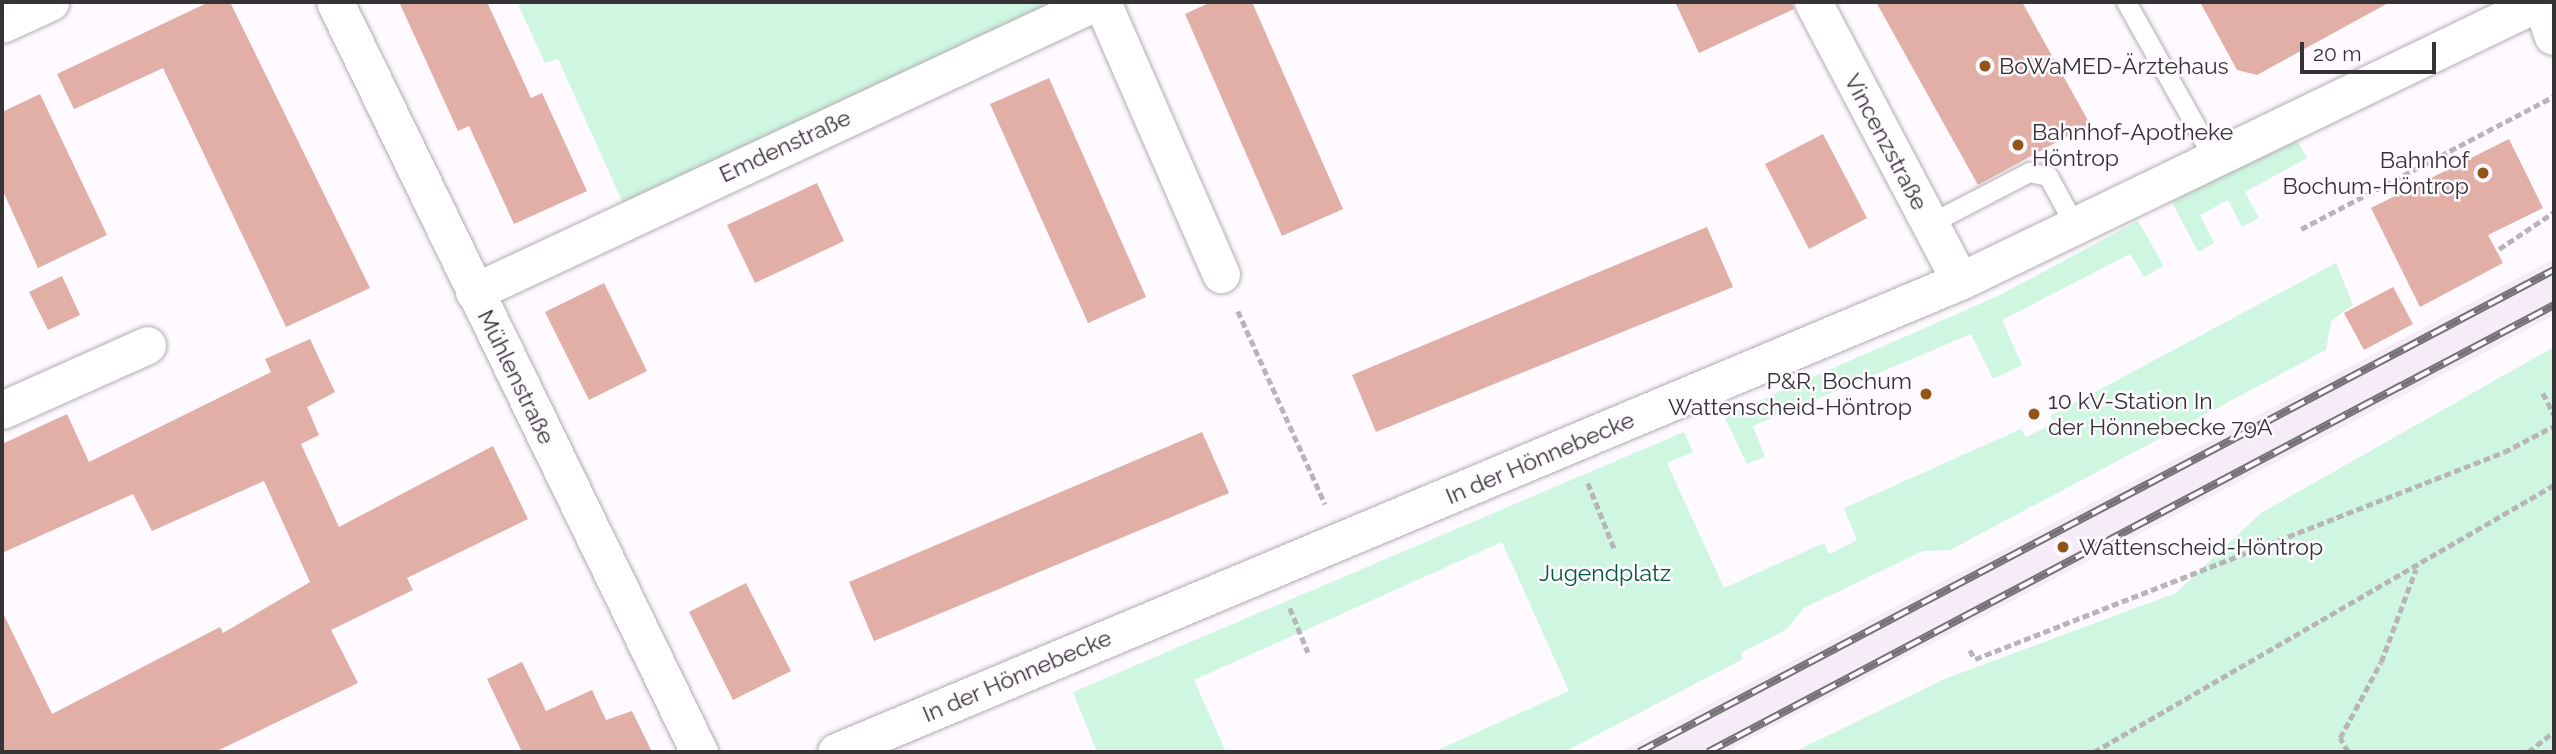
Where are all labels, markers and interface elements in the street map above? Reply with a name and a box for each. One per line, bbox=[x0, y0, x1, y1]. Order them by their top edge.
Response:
scale bar bbox=[2304, 28, 2440, 72]
text: 20 m bbox=[2313, 41, 2361, 66]
place label: BoWaMED-Ärztehaus bbox=[1999, 52, 2229, 80]
marker: BoWaMED-Ärztehaus bbox=[1977, 58, 1993, 74]
street label: Vincenzstraße bbox=[1839, 69, 1933, 215]
street label: Emdenstraße bbox=[715, 104, 855, 188]
place label: Bahnhof-Apotheke Höntrop bbox=[2032, 118, 2233, 172]
marker: Bahnhof-Apotheke Höntrop bbox=[2010, 137, 2026, 153]
place label: Bahnhof Bochum-Höntrop bbox=[2282, 146, 2469, 200]
marker: Bahnhof Bochum-Höntrop bbox=[2475, 165, 2491, 181]
street label: Mühlenstraße bbox=[472, 305, 560, 449]
place label: P&R, Bochum Wattenscheid-Höntrop bbox=[1668, 367, 1912, 421]
marker: P&R, Bochum Wattenscheid-Höntrop bbox=[1918, 386, 1934, 402]
place label: 10 kV-Station In der Hönnebecke 79A bbox=[2048, 387, 2273, 441]
street label: In der Hönnebecke bbox=[1441, 406, 1639, 510]
marker: 10 kV-Station In der Hönnebecke 79A bbox=[2026, 406, 2042, 422]
place label: Wattenscheid-Höntrop bbox=[2079, 533, 2323, 561]
marker: Wattenscheid-Höntrop bbox=[2053, 537, 2073, 557]
park label: Jugendplatz bbox=[1539, 559, 1671, 587]
street label: In der Hönnebecke bbox=[918, 624, 1116, 728]

